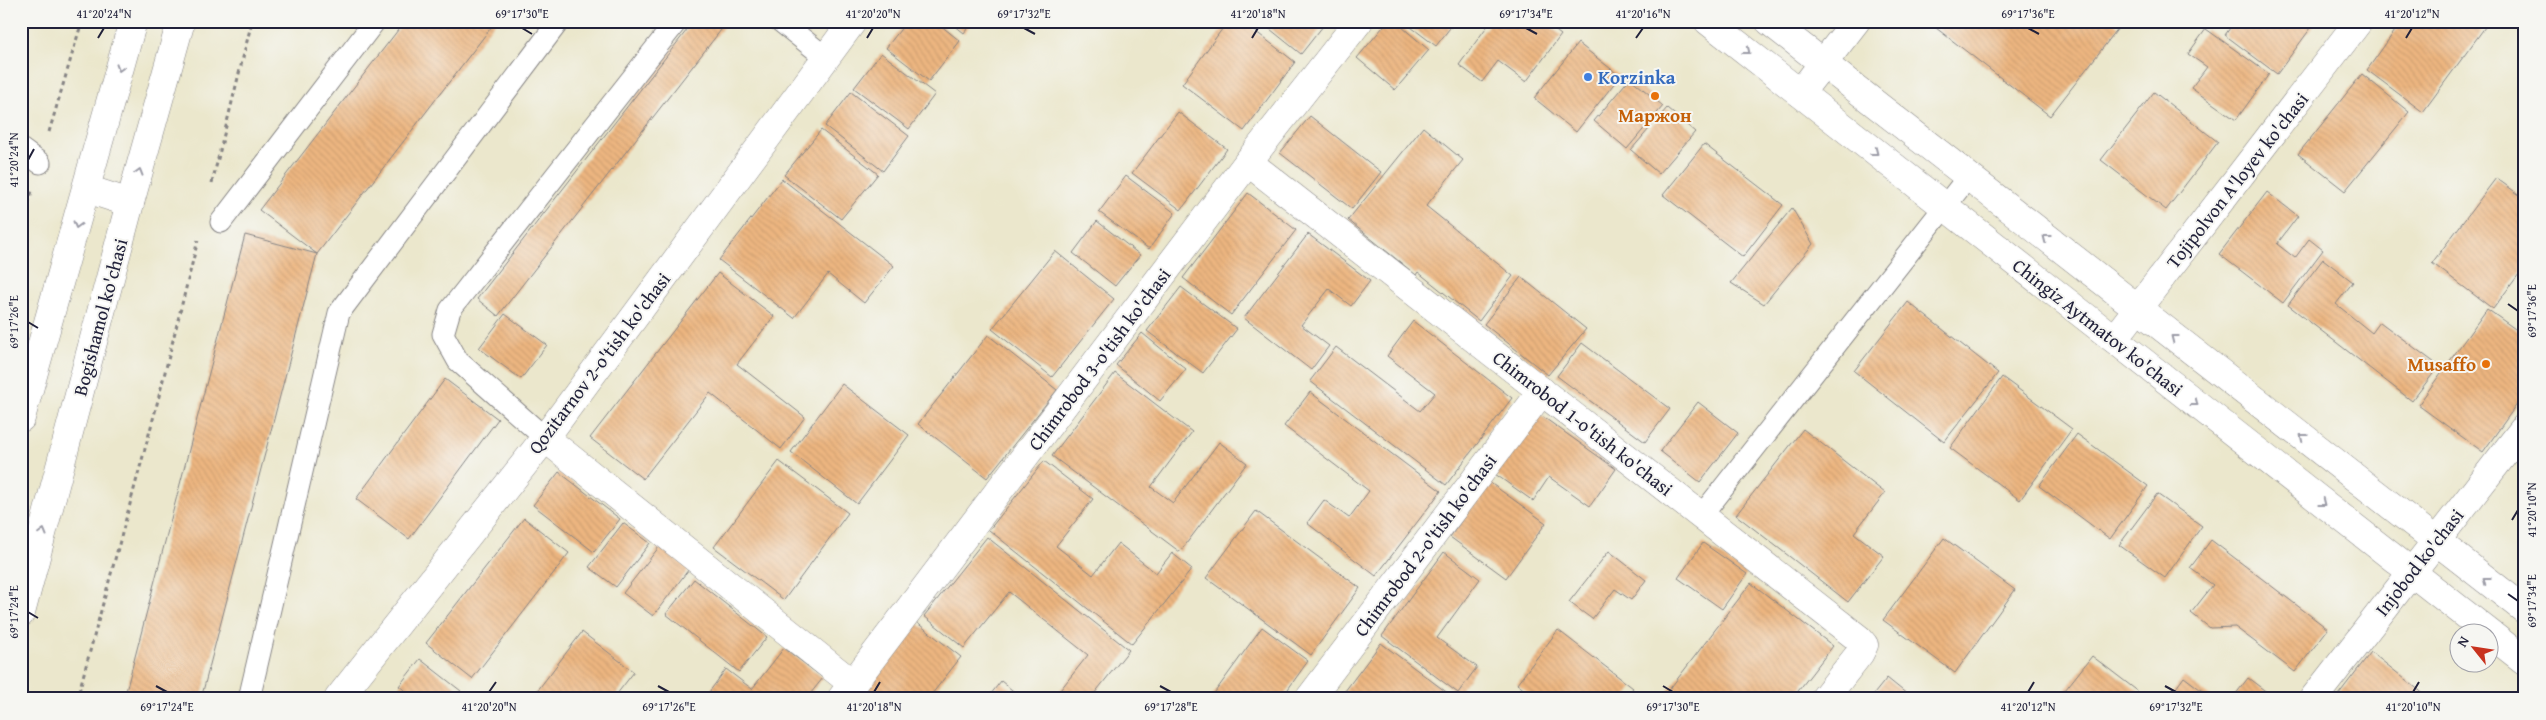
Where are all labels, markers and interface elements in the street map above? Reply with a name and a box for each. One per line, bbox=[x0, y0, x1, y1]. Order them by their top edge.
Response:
text: 41°20'24"N bbox=[76, 5, 132, 22]
text: 69°17'30"E bbox=[495, 5, 549, 22]
text: 41°20'20"N bbox=[845, 5, 901, 22]
text: 69°17'32"E bbox=[997, 5, 1051, 22]
text: 41°20'18"N bbox=[1230, 5, 1286, 22]
text: 69°17'34"E bbox=[1499, 5, 1553, 22]
text: 41°20'16"N bbox=[1615, 5, 1671, 22]
text: 69°17'36"E bbox=[2001, 5, 2055, 22]
text: 41°20'12"N bbox=[2384, 5, 2440, 22]
one-way arrow bbox=[1741, 46, 1750, 55]
place label: Korzinka bbox=[1598, 63, 1676, 91]
one-way arrow bbox=[116, 64, 126, 72]
marker: Korzinka bbox=[1582, 71, 1594, 83]
street label: Tojipolvon A'loyev ko'chasi bbox=[2159, 86, 2315, 274]
marker: Маржон bbox=[1649, 90, 1661, 102]
place label: Маржон bbox=[1618, 101, 1692, 129]
text: 41°20'24"N bbox=[5, 132, 22, 188]
one-way arrow bbox=[1869, 146, 1878, 155]
one-way arrow bbox=[133, 169, 143, 177]
one-way arrow bbox=[72, 220, 82, 228]
street label: Bogishamol ko'chasi bbox=[66, 235, 134, 399]
one-way arrow bbox=[2042, 235, 2052, 244]
street label: Chingiz Aytmatov ko'chasi bbox=[2007, 251, 2189, 403]
street label: Chimrobod 3-o'tish ko'chasi bbox=[1021, 262, 1177, 456]
street label: Qozitarnov 2-o'tish ko'chasi bbox=[521, 266, 677, 460]
text: 69°17'36"E bbox=[2523, 284, 2540, 338]
text: 69°17'26"E bbox=[5, 295, 22, 349]
one-way arrow bbox=[2171, 334, 2180, 343]
street label: Chimrobod 1-o'tish ko'chasi bbox=[1487, 344, 1679, 502]
place label: Musaffo bbox=[2407, 350, 2476, 378]
marker: Musaffo bbox=[2480, 358, 2492, 370]
one-way arrow bbox=[2189, 397, 2198, 405]
one-way arrow bbox=[2300, 435, 2309, 443]
street label: Chimrobod 2-o'tish ko'chasi bbox=[1347, 448, 1503, 642]
text: 41°20'10"N bbox=[2523, 482, 2540, 538]
one-way arrow bbox=[2317, 497, 2327, 506]
street label: Injobod ko'chasi bbox=[2368, 502, 2470, 622]
one-way arrow bbox=[37, 529, 47, 537]
text: 69°17'34"E bbox=[2523, 574, 2540, 628]
one-way arrow bbox=[2482, 577, 2492, 586]
text: 69°17'24"E bbox=[5, 585, 22, 639]
north arrow bbox=[2448, 622, 2498, 672]
text: N bbox=[2452, 632, 2474, 651]
text: 69°17'24"E bbox=[140, 698, 194, 715]
text: 41°20'20"N bbox=[461, 698, 517, 715]
text: 69°17'26"E bbox=[642, 698, 696, 715]
text: 41°20'18"N bbox=[846, 698, 902, 715]
text: 69°17'28"E bbox=[1144, 698, 1198, 715]
text: 69°17'30"E bbox=[1646, 698, 1700, 715]
text: 41°20'12"N bbox=[2000, 698, 2056, 715]
text: 69°17'32"E bbox=[2149, 698, 2203, 715]
text: 41°20'10"N bbox=[2385, 698, 2441, 715]

